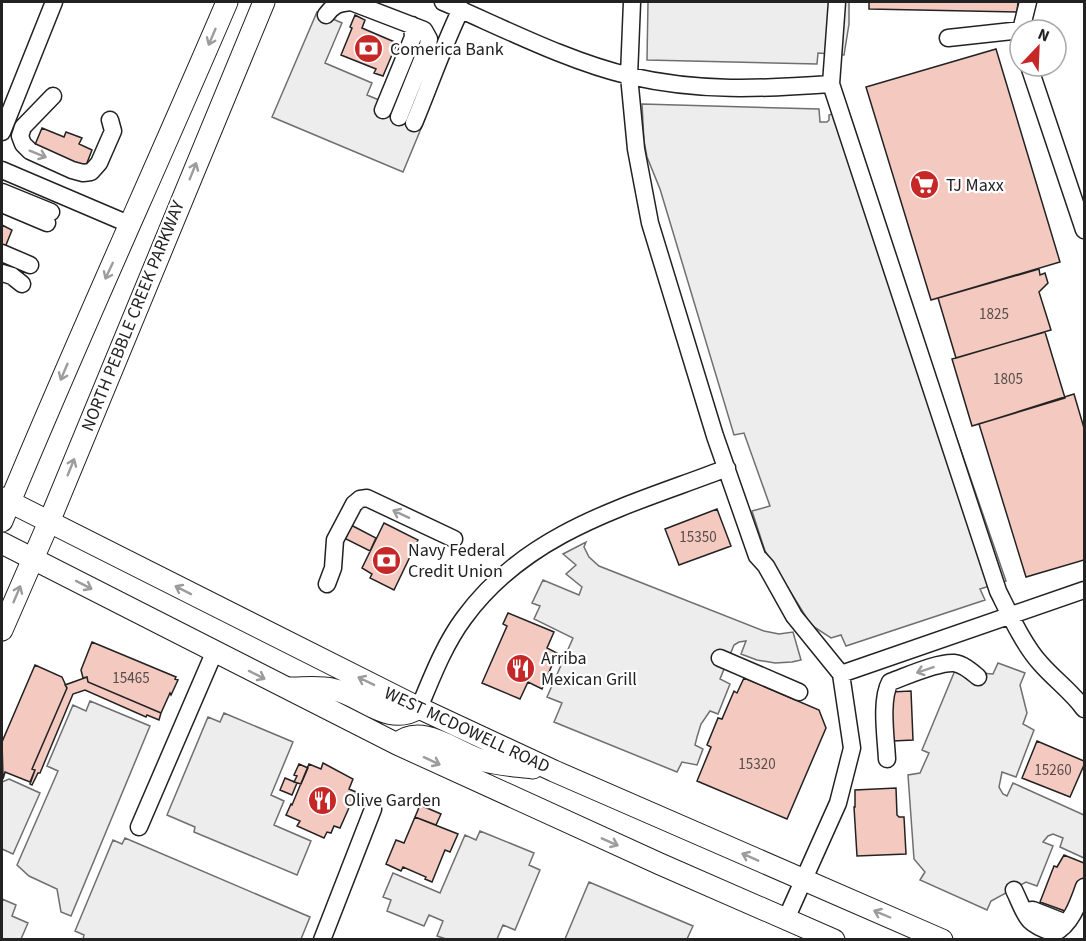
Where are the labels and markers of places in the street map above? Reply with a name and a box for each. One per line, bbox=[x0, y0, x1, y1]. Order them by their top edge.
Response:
bank icon: Comerica Bank bbox=[353, 33, 385, 65]
place label: Comerica Bank bbox=[390, 37, 504, 62]
supermarket icon: TJ Maxx bbox=[909, 169, 941, 201]
place label: TJ Maxx bbox=[946, 173, 1004, 198]
place label: Navy Federal Credit Union bbox=[408, 538, 505, 584]
bank icon: Navy Federal Credit Union bbox=[371, 544, 403, 576]
place label: Arriba Mexican Grill bbox=[541, 646, 637, 692]
restaurant icon: Arriba Mexican Grill bbox=[504, 652, 536, 684]
restaurant icon: Olive Garden bbox=[307, 784, 339, 816]
place label: Olive Garden bbox=[344, 788, 441, 813]

